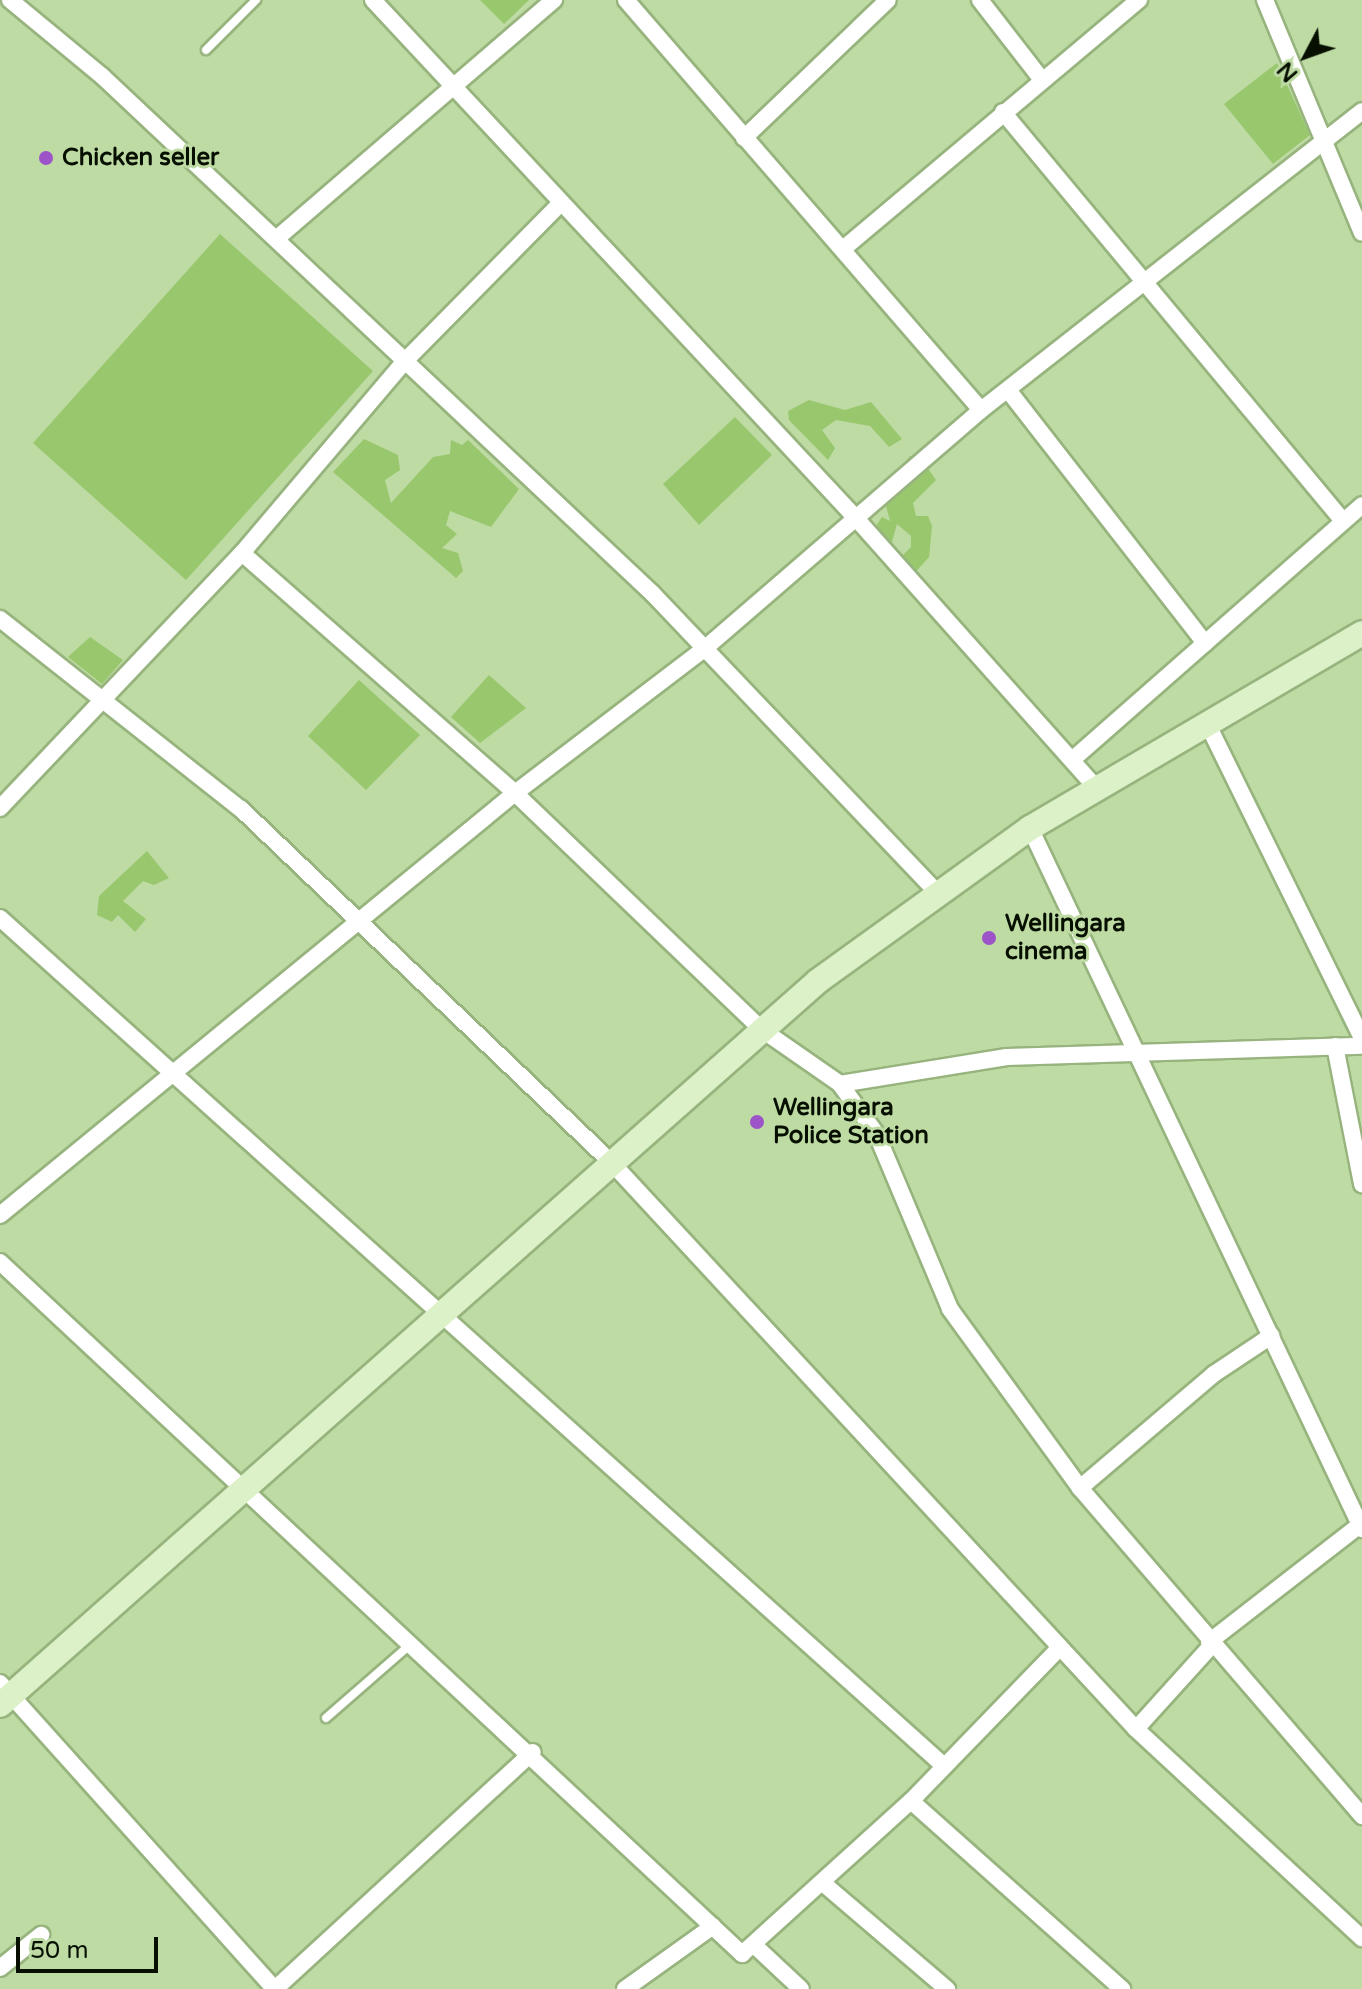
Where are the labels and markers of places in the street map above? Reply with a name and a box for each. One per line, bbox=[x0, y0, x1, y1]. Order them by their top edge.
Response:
place label: Chicken seller bbox=[62, 144, 219, 172]
marker: Chicken seller bbox=[37, 149, 55, 167]
place label: Wellingara cinema bbox=[1005, 910, 1126, 966]
marker: Wellingara cinema bbox=[980, 929, 998, 947]
place label: Wellingara Police Station bbox=[773, 1094, 929, 1150]
marker: Wellingara Police Station bbox=[748, 1113, 766, 1131]

